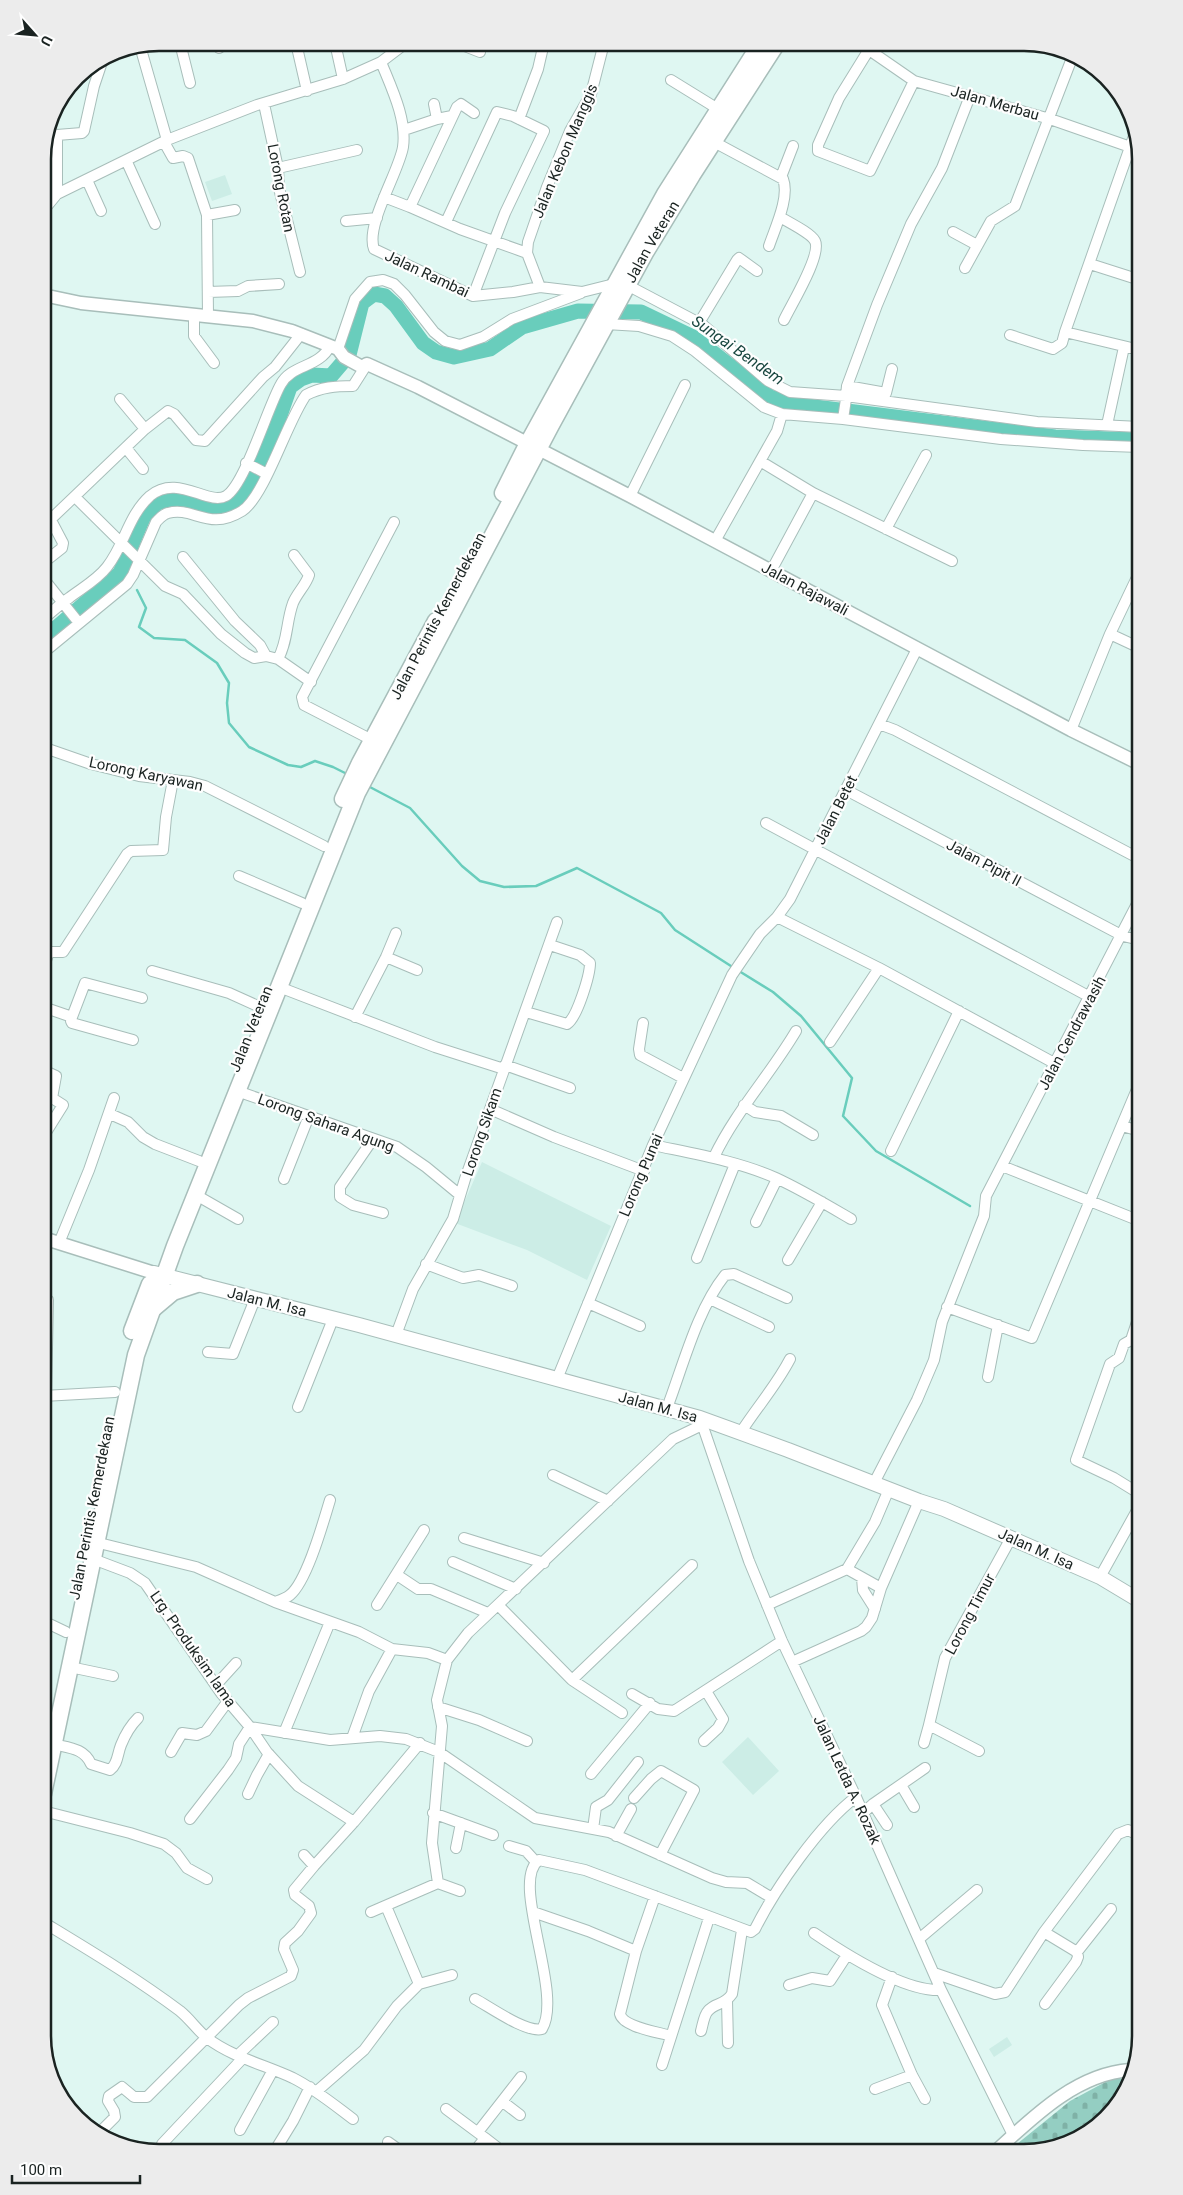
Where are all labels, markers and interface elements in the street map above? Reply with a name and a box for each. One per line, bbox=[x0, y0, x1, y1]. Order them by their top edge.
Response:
north arrow bbox=[10, 10, 60, 60]
text: U bbox=[37, 33, 56, 49]
street label: Jalan Kebon Manggis bbox=[529, 81, 601, 221]
street label: Jalan Merbau bbox=[949, 82, 1041, 124]
street label: Lorong Rotan bbox=[264, 142, 298, 234]
street label: Jalan Veteran bbox=[621, 198, 683, 286]
street label: Jalan Rambai bbox=[382, 247, 472, 301]
water label: Sungai Bendem bbox=[688, 311, 788, 389]
street label: Jalan Perintis Kemerdekaan bbox=[386, 529, 490, 703]
street label: Jalan Rajawali bbox=[758, 558, 852, 620]
street label: Lorong Karyawan bbox=[87, 753, 205, 795]
street label: Jalan Betet bbox=[811, 772, 861, 848]
street label: Jalan Pipit II bbox=[943, 836, 1025, 890]
street label: Jalan Cendrawasih bbox=[1034, 973, 1110, 1093]
street label: Jalan Veteran bbox=[226, 983, 276, 1075]
street label: Lorong Sikam bbox=[459, 1086, 505, 1178]
street label: Lorong Sahara Agung bbox=[255, 1090, 397, 1156]
street label: Lorong Punai bbox=[615, 1131, 667, 1219]
street label: Jalan M. Isa bbox=[226, 1283, 308, 1321]
street label: Jalan M. Isa bbox=[617, 1388, 699, 1426]
street label: Jalan Perintis Kemerdekaan bbox=[65, 1415, 119, 1601]
street label: Jalan M. Isa bbox=[995, 1524, 1077, 1574]
street label: Lorong Timur bbox=[941, 1570, 999, 1658]
street label: Lrg. Produksim lama bbox=[146, 1587, 240, 1711]
street label: Jalan Letda A. Rozak bbox=[809, 1713, 885, 1848]
scale bar bbox=[12, 2152, 140, 2184]
text: 100 m bbox=[20, 2161, 62, 2179]

